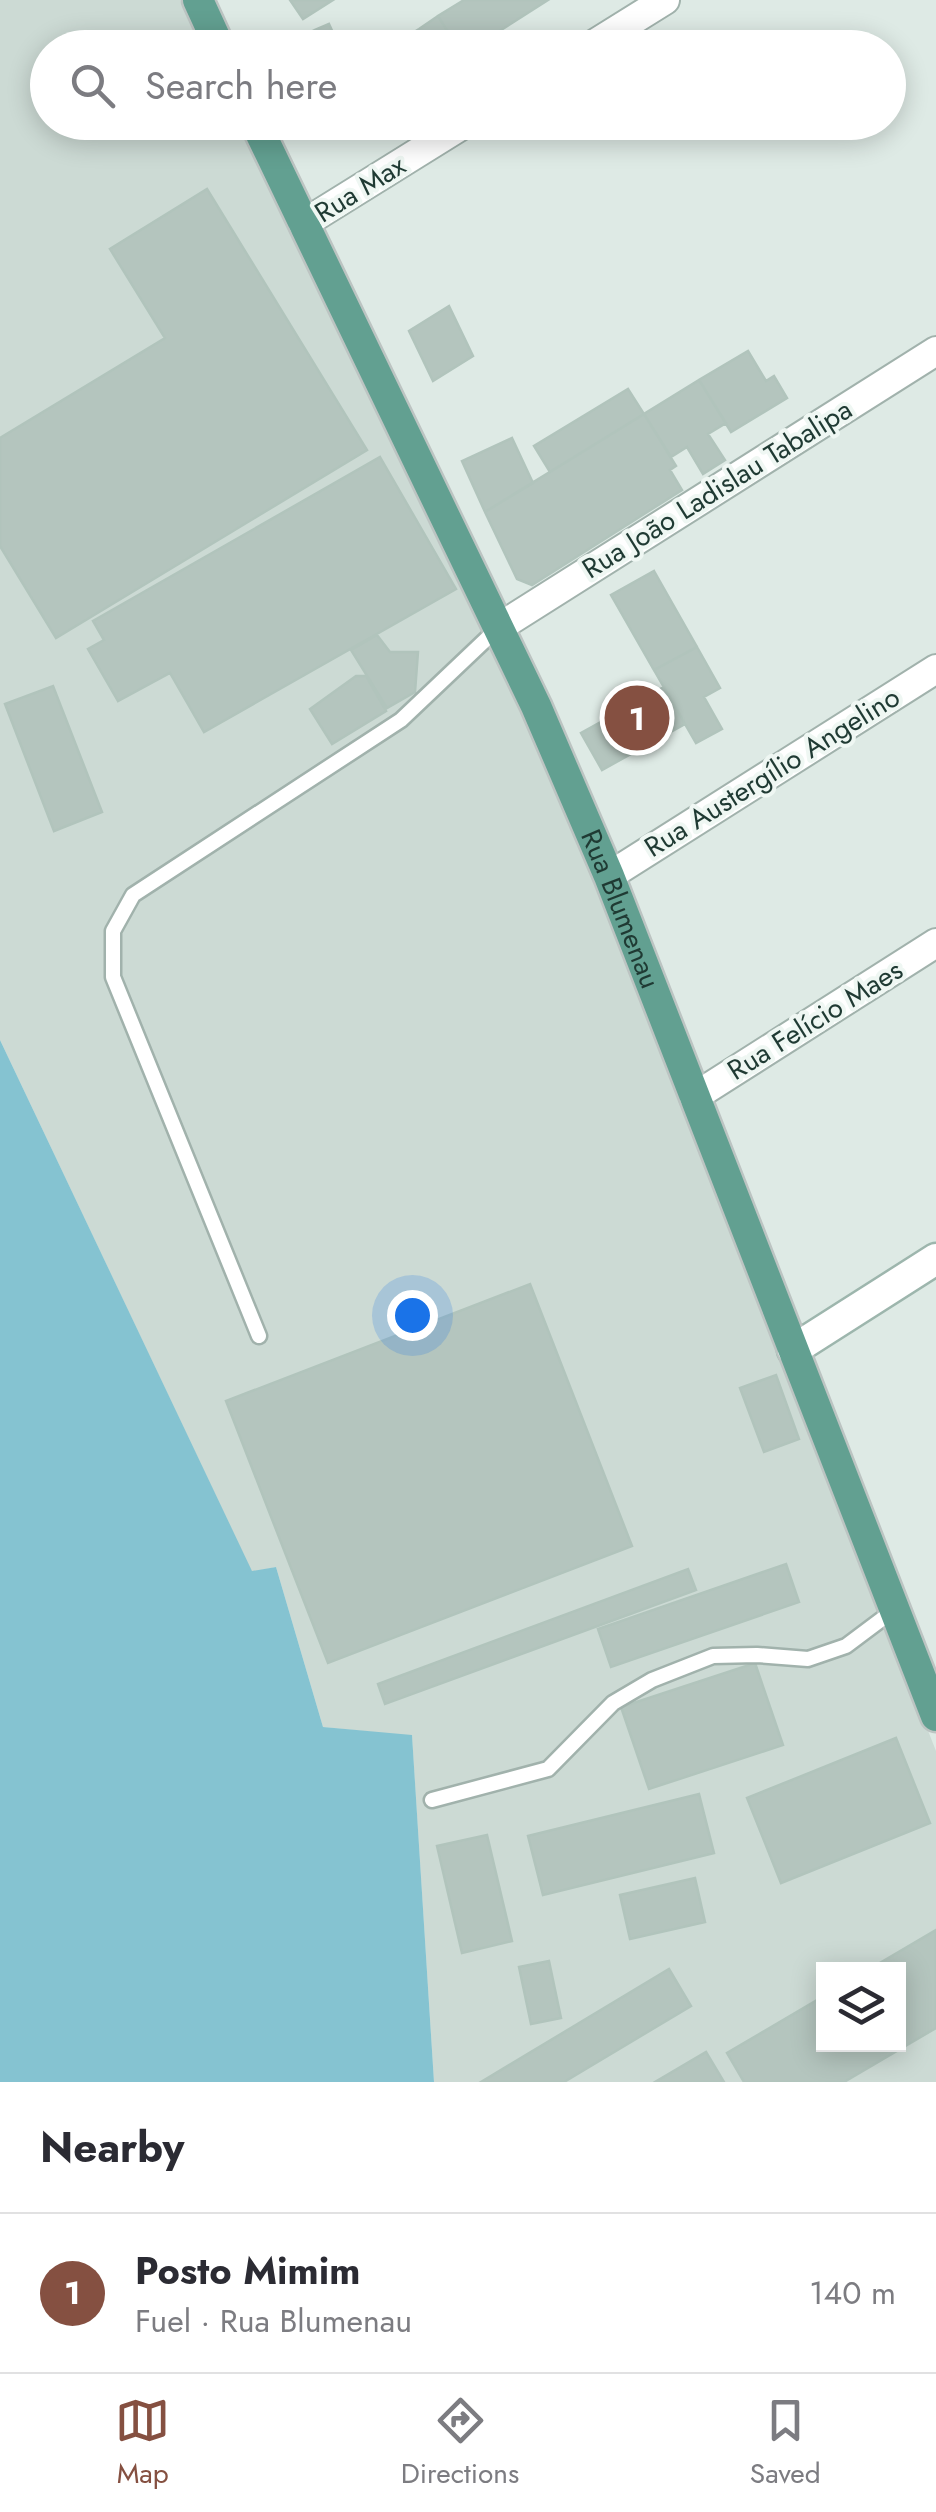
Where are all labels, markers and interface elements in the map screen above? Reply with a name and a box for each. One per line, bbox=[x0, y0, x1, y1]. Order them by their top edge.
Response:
search box bbox=[30, 30, 906, 140]
icon: search bbox=[65, 58, 120, 113]
text: Search here bbox=[145, 58, 337, 113]
street label: Rua Max bbox=[307, 145, 414, 233]
street label: Rua João Ladislau Tabalipa bbox=[574, 389, 860, 589]
street label: Rua Austergílio Angelino bbox=[636, 677, 908, 867]
pin: 1 bbox=[604, 680, 670, 756]
street label: Rua Blumenau bbox=[571, 823, 671, 994]
street label: Rua Felício Maes bbox=[719, 950, 911, 1090]
your location bbox=[387, 1290, 438, 1341]
map controls bbox=[816, 1962, 906, 2052]
button: layers bbox=[816, 1962, 906, 2052]
text: Nearby bbox=[40, 2117, 184, 2178]
text: Posto Mimim bbox=[135, 2243, 360, 2298]
text: 1 bbox=[64, 2270, 81, 2316]
text: 140 m bbox=[809, 2270, 896, 2316]
text: Fuel · Rua Blumenau bbox=[135, 2298, 412, 2344]
tab: Map bbox=[115, 2393, 170, 2494]
tab: Directions bbox=[401, 2393, 519, 2494]
tab: Saved bbox=[750, 2393, 821, 2494]

